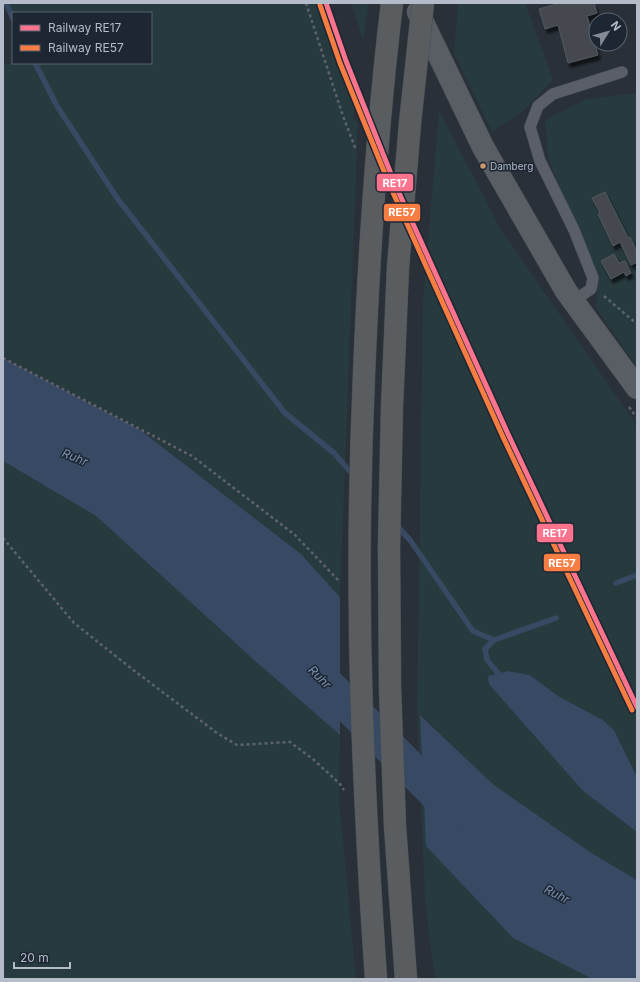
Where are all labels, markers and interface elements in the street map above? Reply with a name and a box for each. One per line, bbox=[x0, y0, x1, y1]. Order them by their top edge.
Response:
legend bbox=[12, 12, 152, 64]
north arrow bbox=[588, 12, 628, 52]
text: N bbox=[608, 18, 624, 34]
text: Railway RE17 bbox=[48, 20, 122, 35]
text: Railway RE57 bbox=[48, 40, 124, 55]
place label: Damberg bbox=[490, 160, 533, 172]
marker: Damberg bbox=[478, 161, 488, 171]
line badge: RE17 bbox=[376, 173, 414, 192]
text: RE17 bbox=[382, 176, 408, 190]
line badge: RE57 bbox=[383, 203, 421, 222]
text: RE57 bbox=[388, 205, 416, 219]
water label: Ruhr bbox=[60, 445, 91, 469]
line badge: RE17 bbox=[536, 523, 574, 543]
text: RE17 bbox=[542, 526, 568, 540]
line badge: RE57 bbox=[543, 553, 581, 572]
text: RE57 bbox=[548, 556, 576, 570]
water label: Ruhr bbox=[305, 662, 335, 692]
water label: Ruhr bbox=[542, 881, 573, 907]
scale bar bbox=[14, 944, 70, 970]
text: 20 m bbox=[20, 950, 49, 965]

